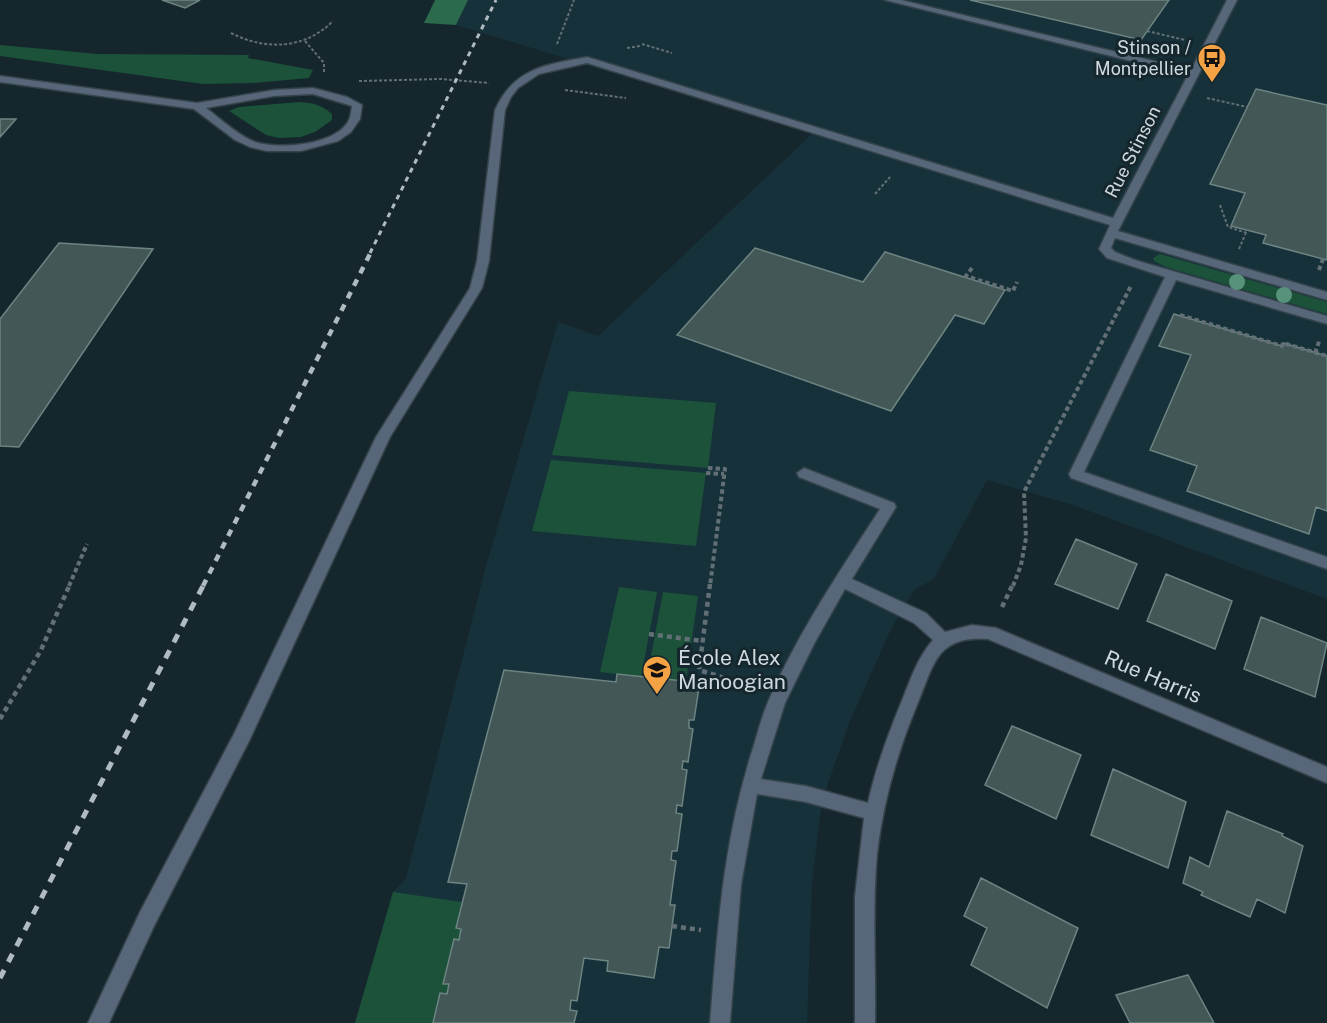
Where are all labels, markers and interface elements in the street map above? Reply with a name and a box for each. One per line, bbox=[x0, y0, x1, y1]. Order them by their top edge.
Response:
place label: Stinson / Montpellier bbox=[1095, 37, 1192, 79]
bus stop icon: Stinson / Montpellier bbox=[1196, 42, 1228, 84]
street label: Rue Stinson bbox=[1100, 102, 1165, 201]
place label: École Alex Manoogian bbox=[678, 645, 786, 694]
street label: Rue Harris bbox=[1101, 645, 1205, 708]
school or university icon: École Alex Manoogian bbox=[641, 654, 673, 696]

